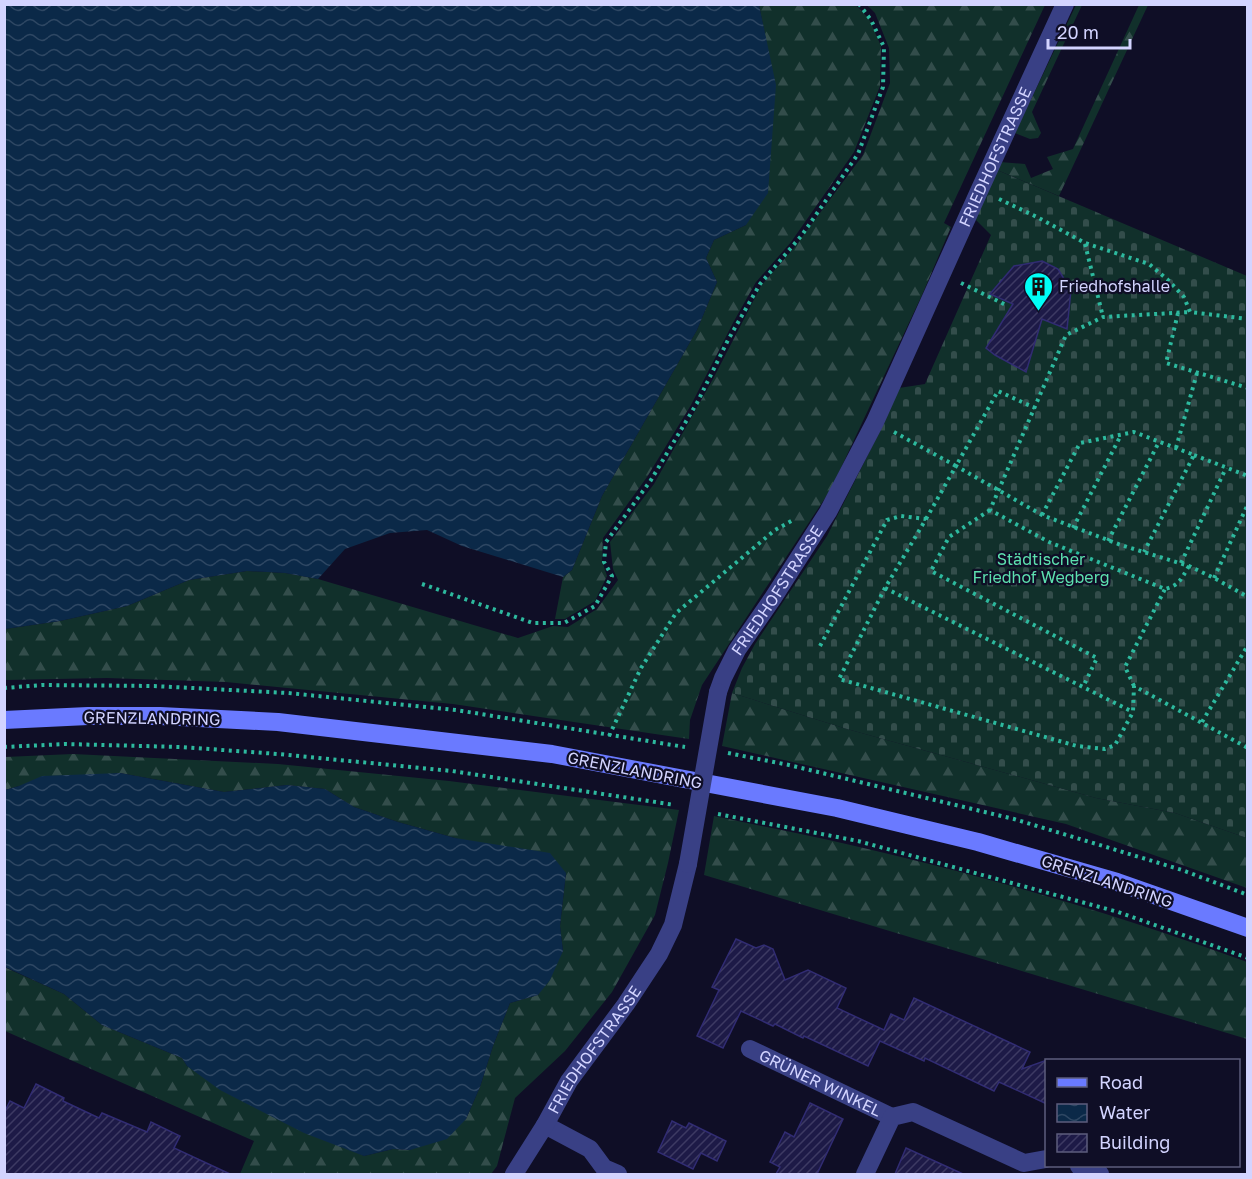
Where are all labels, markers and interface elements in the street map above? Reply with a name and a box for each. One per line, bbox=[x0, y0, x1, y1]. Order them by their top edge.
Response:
scale bar bbox=[1048, 12, 1130, 50]
text: 20 m bbox=[1057, 21, 1099, 43]
street label: FRIEDHOFSTRASSE bbox=[954, 84, 1036, 230]
building icon: Friedhofshalle bbox=[1022, 270, 1054, 312]
place label: Friedhofshalle bbox=[1059, 276, 1170, 296]
street label: FRIEDHOFSTRASSE bbox=[727, 522, 827, 659]
park label: Städtischer Friedhof Wegberg bbox=[972, 549, 1110, 587]
street label: GRENZLANDRING bbox=[83, 707, 221, 729]
street label: GRENZLANDRING bbox=[566, 747, 704, 793]
street label: GRENZLANDRING bbox=[1039, 850, 1175, 912]
street label: FRIEDHOFSTRASSE bbox=[543, 982, 645, 1117]
street label: GRÜNER WINKEL bbox=[756, 1045, 885, 1120]
legend bbox=[1045, 1059, 1240, 1167]
text: Road bbox=[1099, 1071, 1143, 1093]
text: Water bbox=[1099, 1101, 1150, 1123]
text: Building bbox=[1099, 1131, 1170, 1153]

